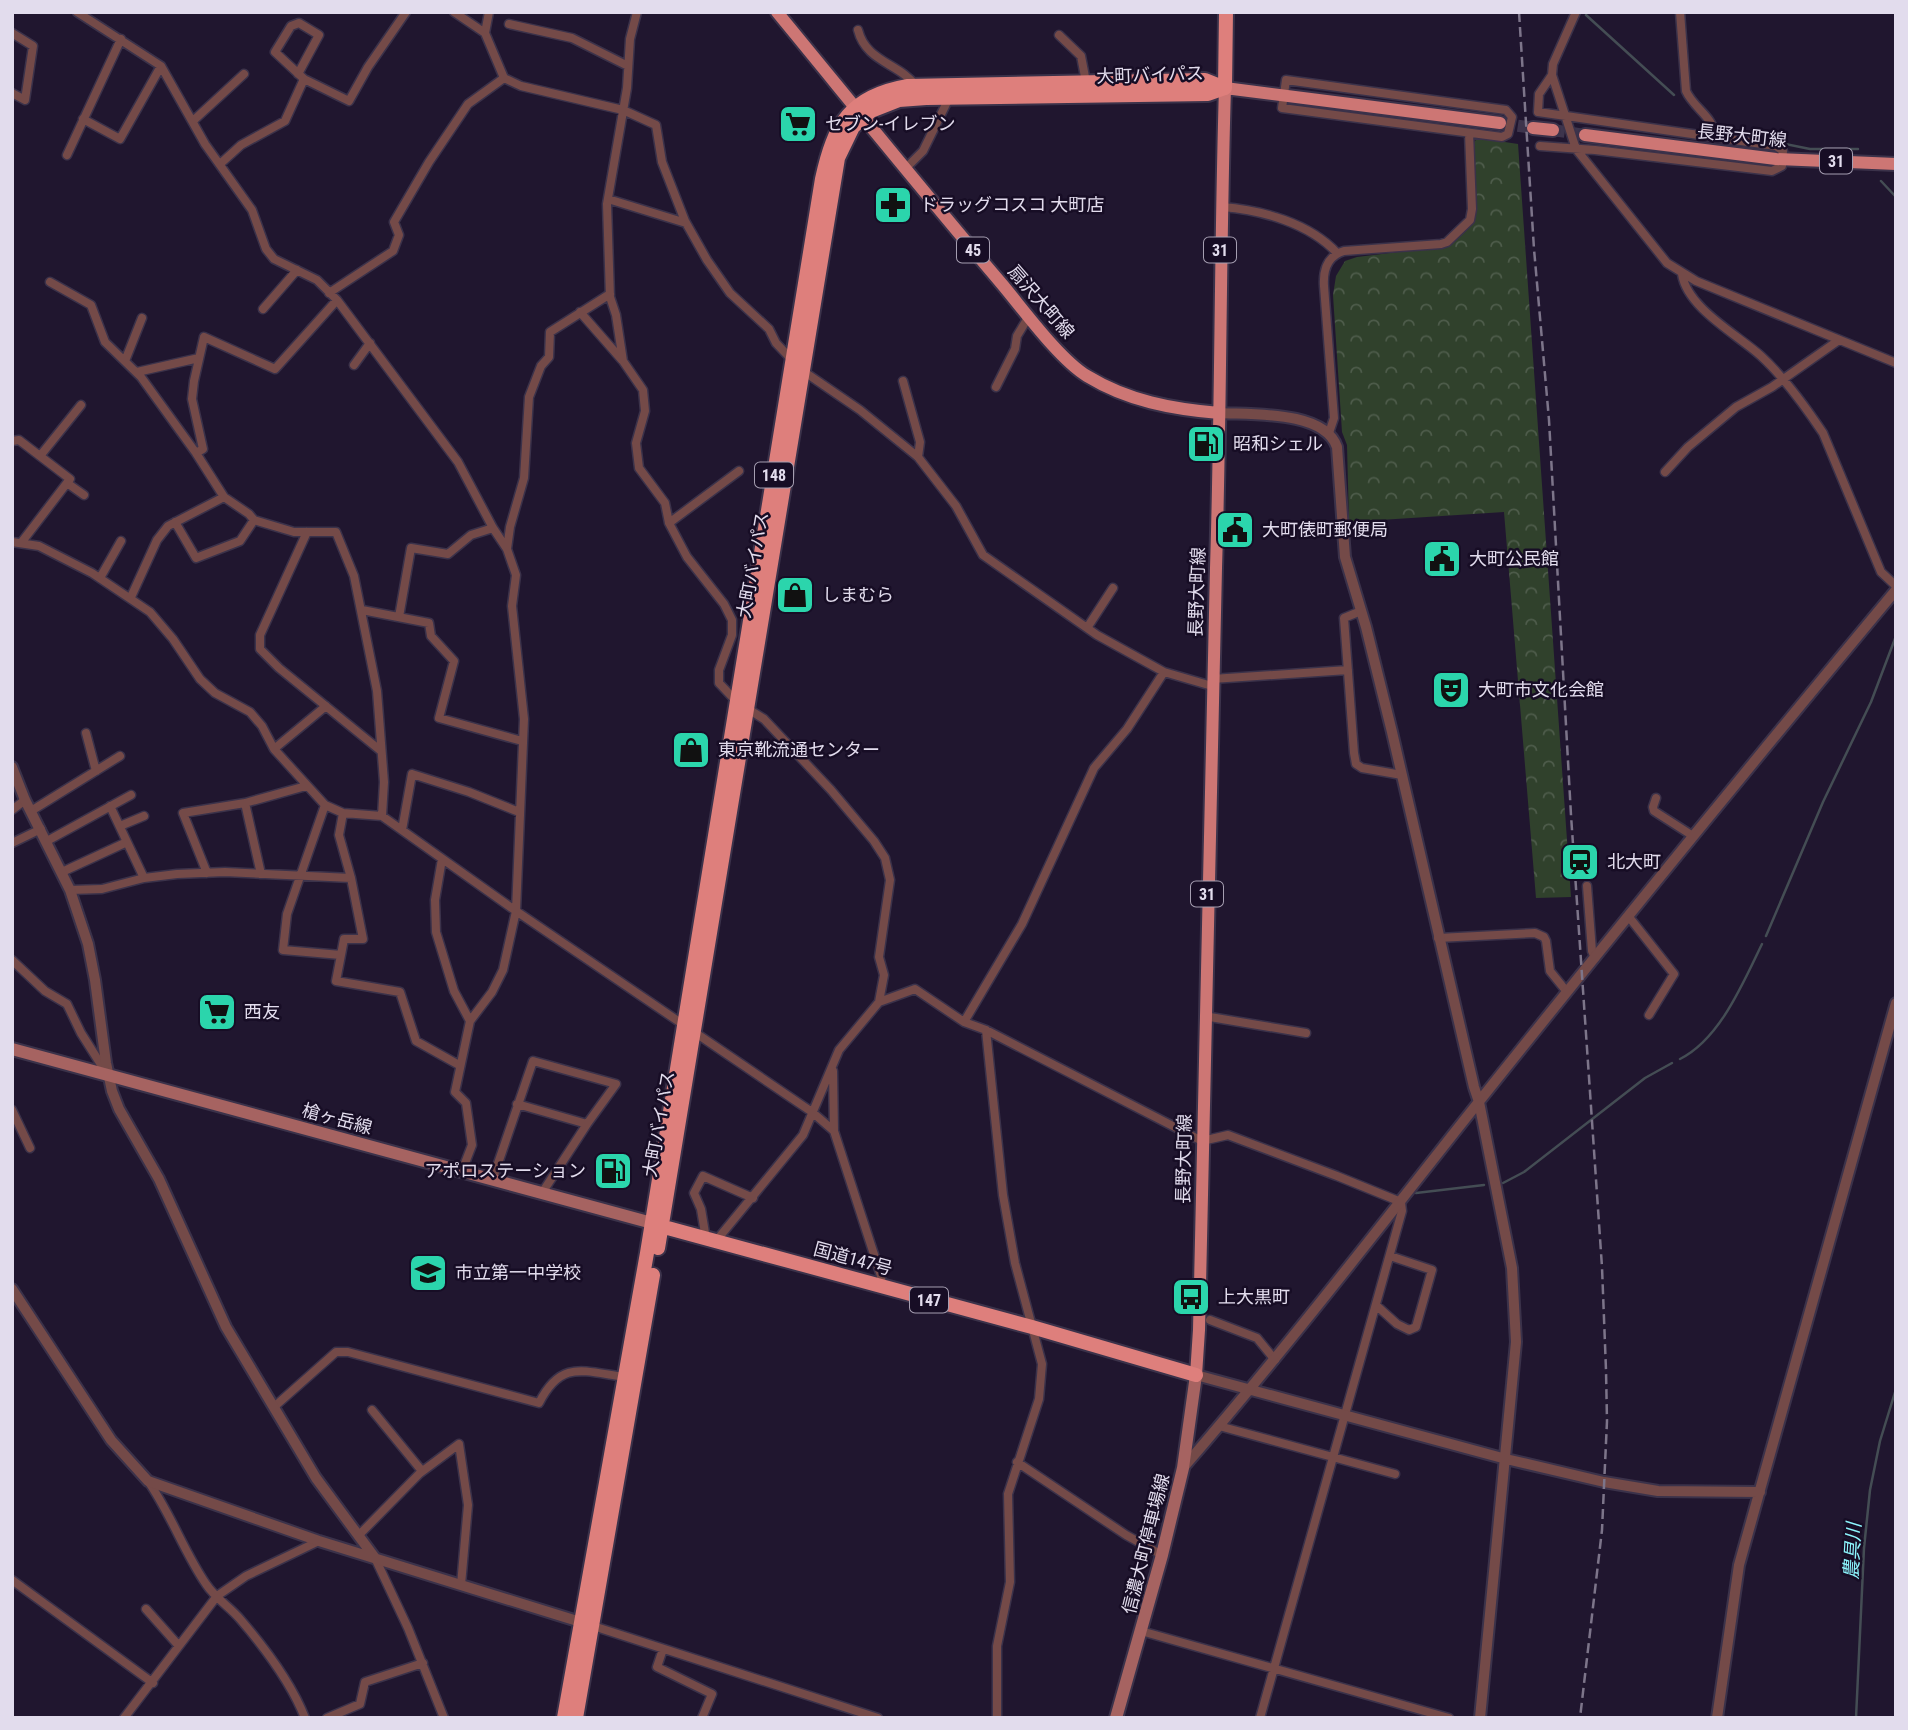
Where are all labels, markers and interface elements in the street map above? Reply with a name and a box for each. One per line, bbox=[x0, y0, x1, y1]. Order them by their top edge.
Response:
street label: 大町バイパス bbox=[1096, 62, 1204, 87]
supermarket icon: セブン-イレブン bbox=[777, 103, 819, 145]
place label: セブン-イレブン bbox=[825, 113, 955, 134]
street label: 長野大町線 bbox=[1696, 120, 1788, 151]
road number: 31 bbox=[1820, 148, 1852, 174]
pharmacy icon: ドラッグコスコ 大町店 bbox=[872, 184, 914, 226]
place label: ドラッグコスコ 大町店 bbox=[920, 194, 1104, 215]
road number: 45 bbox=[957, 238, 989, 262]
road number: 31 bbox=[1204, 238, 1236, 262]
street label: 扇沢大町線 bbox=[1004, 261, 1079, 343]
fuel station icon: 昭和シェル bbox=[1185, 423, 1227, 465]
place label: 昭和シェル bbox=[1233, 433, 1323, 454]
road number: 148 bbox=[755, 462, 793, 488]
public building icon: 大町俵町郵便局 bbox=[1214, 509, 1256, 551]
street label: 大町バイパス bbox=[733, 510, 772, 620]
place label: 大町俵町郵便局 bbox=[1262, 519, 1388, 540]
public building icon: 大町公民館 bbox=[1421, 538, 1463, 580]
street label: 長野大町線 bbox=[1184, 547, 1209, 637]
place label: 大町公民館 bbox=[1469, 548, 1559, 569]
shop icon: しまむら bbox=[774, 574, 816, 616]
place label: しまむら bbox=[822, 584, 894, 605]
theatre icon: 大町市文化会館 bbox=[1430, 669, 1472, 711]
place label: 大町市文化会館 bbox=[1478, 679, 1604, 700]
shop icon: 東京靴流通センター bbox=[670, 729, 712, 771]
place label: 東京靴流通センター bbox=[718, 739, 880, 760]
station icon: 北大町 bbox=[1559, 841, 1601, 883]
place label: 北大町 bbox=[1607, 851, 1661, 872]
road number: 31 bbox=[1191, 881, 1223, 906]
supermarket icon: 西友 bbox=[196, 991, 238, 1033]
place label: 西友 bbox=[244, 1001, 280, 1022]
street label: 大町バイパス bbox=[639, 1069, 678, 1179]
street label: 槍ヶ岳線 bbox=[300, 1099, 375, 1138]
street label: 長野大町線 bbox=[1172, 1114, 1195, 1204]
fuel station icon: アポロステーション bbox=[592, 1150, 634, 1192]
place label: アポロステーション bbox=[424, 1160, 586, 1181]
street label: 国道147号 bbox=[811, 1238, 895, 1279]
school or university icon: 市立第一中学校 bbox=[407, 1252, 449, 1294]
place label: 市立第一中学校 bbox=[455, 1262, 581, 1283]
bus stop icon: 上大黒町 bbox=[1170, 1276, 1212, 1318]
place label: 上大黒町 bbox=[1218, 1286, 1290, 1307]
road number: 147 bbox=[910, 1288, 948, 1312]
street label: 信濃大町停車場線 bbox=[1118, 1471, 1173, 1616]
water label: 農具川 bbox=[1840, 1520, 1866, 1580]

